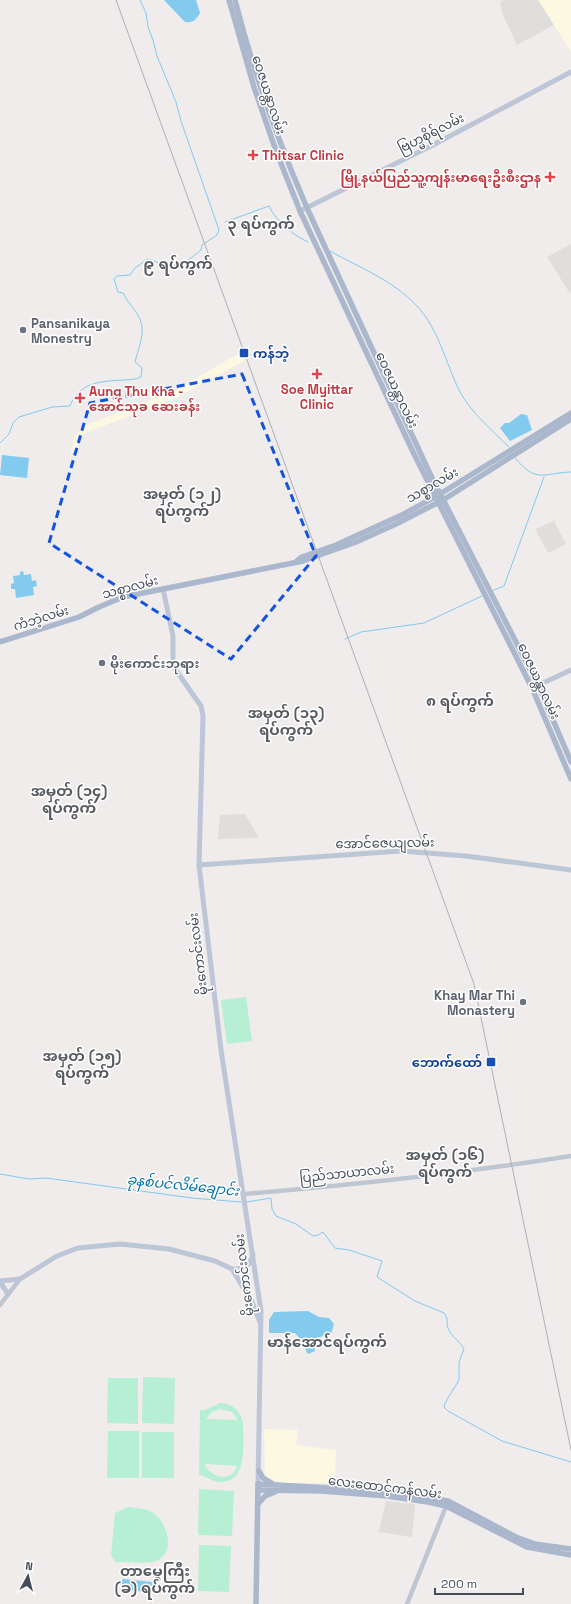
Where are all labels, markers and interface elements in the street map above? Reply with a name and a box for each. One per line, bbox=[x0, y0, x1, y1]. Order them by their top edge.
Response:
street label: ဝေဇယန္တာလမ်း bbox=[246, 53, 290, 137]
street label: ဗြဟ္မစိုရ်လမ်း bbox=[395, 109, 468, 159]
place label: Thitsar Clinic bbox=[262, 147, 345, 164]
marker: Thitsar Clinic bbox=[247, 149, 259, 161]
place label: မြို့နယ်ပြည်သူ့ကျန်းမာရေးဦးစီးဌာန bbox=[340, 168, 541, 189]
marker: မြို့နယ်ပြည်သူ့ကျန်းမာရေးဦးစီးဌာန bbox=[544, 171, 556, 183]
district label: ၃ ရပ်ကွက် bbox=[227, 214, 295, 236]
district label: ၉ ရပ်ကွက် bbox=[143, 254, 213, 276]
place label: Pansanikaya Monestry bbox=[31, 315, 111, 347]
marker: Pansanikaya Monestry bbox=[18, 325, 28, 335]
place label: ကန်ဘဲ့ bbox=[253, 344, 289, 364]
marker: ကန်ဘဲ့ bbox=[238, 347, 250, 359]
street label: ဝေဇယန္တာလမ်း bbox=[370, 349, 422, 432]
marker: Soe Myittar Clinic bbox=[311, 368, 323, 380]
place label: Soe Myittar Clinic bbox=[281, 381, 353, 413]
place label: Aung Thu Kha - အောင်သုခ ဆေးခန်း bbox=[89, 383, 200, 418]
marker: Aung Thu Kha - အောင်သုခ ဆေးခန်း bbox=[74, 392, 86, 404]
street label: သစ္စာလမ်း bbox=[403, 463, 462, 509]
district label: အမှတ် (၁၂) ရပ်ကွက် bbox=[143, 484, 221, 523]
street label: သစ္စာလမ်း bbox=[100, 571, 160, 605]
street label: ကံဘဲ့လမ်း bbox=[11, 602, 71, 634]
street label: ဝေဇယန္တာလမ်း bbox=[512, 640, 564, 723]
place label: မိုးကောင်းဘုရား bbox=[110, 654, 199, 675]
marker: မိုးကောင်းဘုရား bbox=[97, 658, 107, 668]
district label: ၈ ရပ်ကွက် bbox=[426, 691, 494, 713]
district label: အမှတ် (၁၃) ရပ်ကွက် bbox=[248, 703, 324, 742]
district label: အမှတ် (၁၄) ရပ်ကွက် bbox=[31, 781, 107, 820]
street label: အောင်ဇေယျလမ်း bbox=[335, 834, 435, 854]
street label: မိုးကောင်းလမ်း bbox=[185, 912, 213, 996]
place label: Khay Mar Thi Monastery bbox=[434, 987, 515, 1019]
marker: Khay Mar Thi Monastery bbox=[518, 997, 528, 1007]
district label: အမှတ် (၁၅) ရပ်ကွက် bbox=[43, 1046, 122, 1085]
place label: ဘောက်ထော် bbox=[412, 1053, 482, 1071]
marker: ဘောက်ထော် bbox=[485, 1056, 497, 1068]
district label: အမှတ် (၁၆) ရပ်ကွက် bbox=[406, 1145, 485, 1184]
street label: ပြည်သာယာလမ်း bbox=[299, 1160, 395, 1188]
water label: ခုနစ်ပင်လိမ်ချောင်း bbox=[126, 1169, 241, 1203]
street label: မိုးကောင်းလမ်း bbox=[231, 1233, 259, 1317]
district label: မာန်အောင်ရပ်ကွက် bbox=[267, 1332, 387, 1354]
street label: လေးထောင့်ကန်လမ်း bbox=[327, 1472, 443, 1504]
north arrow bbox=[8, 1556, 48, 1596]
text: N bbox=[25, 1559, 34, 1573]
district label: တာမွေကြီး (ခ) ရပ်ကွက် bbox=[115, 1561, 195, 1600]
scale bar bbox=[435, 1570, 523, 1596]
text: 200 m bbox=[441, 1576, 477, 1592]

